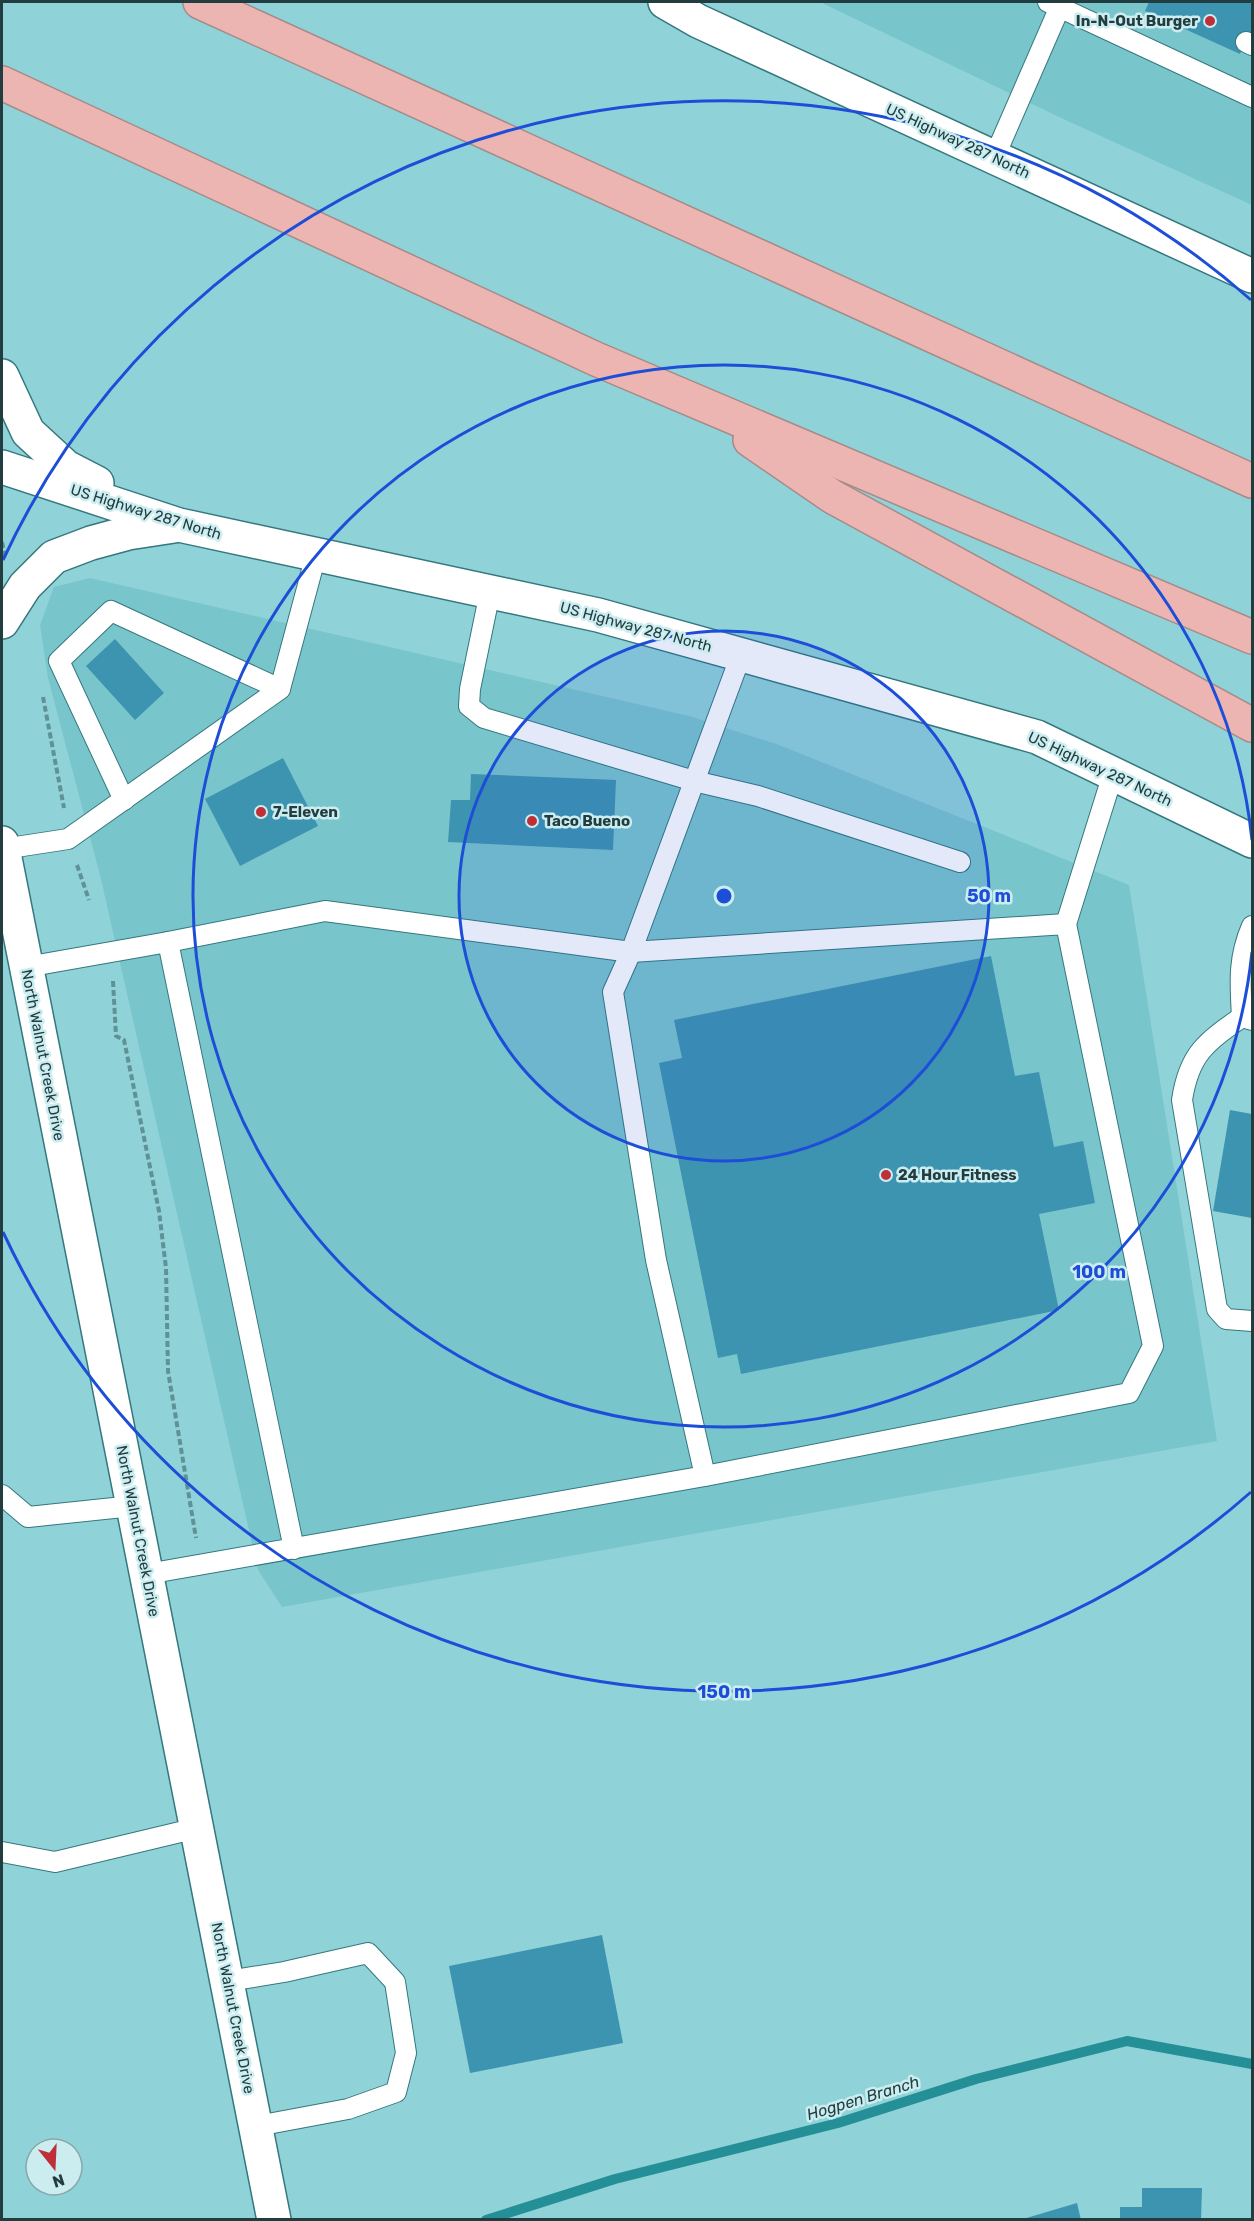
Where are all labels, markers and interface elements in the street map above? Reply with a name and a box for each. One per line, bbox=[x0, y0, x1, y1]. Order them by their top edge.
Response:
place label: In-N-Out Burger bbox=[1076, 12, 1198, 30]
marker: In-N-Out Burger bbox=[1203, 14, 1217, 28]
street label: US Highway 287 North bbox=[883, 100, 1033, 182]
street label: US Highway 287 North bbox=[68, 480, 224, 544]
street label: US Highway 287 North bbox=[558, 598, 714, 656]
street label: US Highway 287 North bbox=[1025, 728, 1175, 810]
place label: 7-Eleven bbox=[273, 803, 338, 821]
marker: 7-Eleven bbox=[254, 805, 268, 819]
place label: Taco Bueno bbox=[544, 812, 630, 830]
marker: Taco Bueno bbox=[525, 814, 539, 828]
text: 50 m bbox=[967, 885, 1011, 907]
centre of rings bbox=[714, 886, 734, 906]
street label: North Walnut Creek Drive bbox=[18, 968, 68, 1142]
place label: 24 Hour Fitness bbox=[898, 1166, 1017, 1184]
marker: 24 Hour Fitness bbox=[879, 1168, 893, 1182]
text: 100 m bbox=[1072, 1261, 1126, 1283]
street label: North Walnut Creek Drive bbox=[113, 1444, 163, 1618]
text: 150 m bbox=[697, 1681, 751, 1703]
street label: North Walnut Creek Drive bbox=[208, 1921, 258, 2095]
water label: Hogpen Branch bbox=[804, 2072, 922, 2124]
north arrow bbox=[24, 2137, 84, 2197]
text: N bbox=[50, 2170, 67, 2192]

